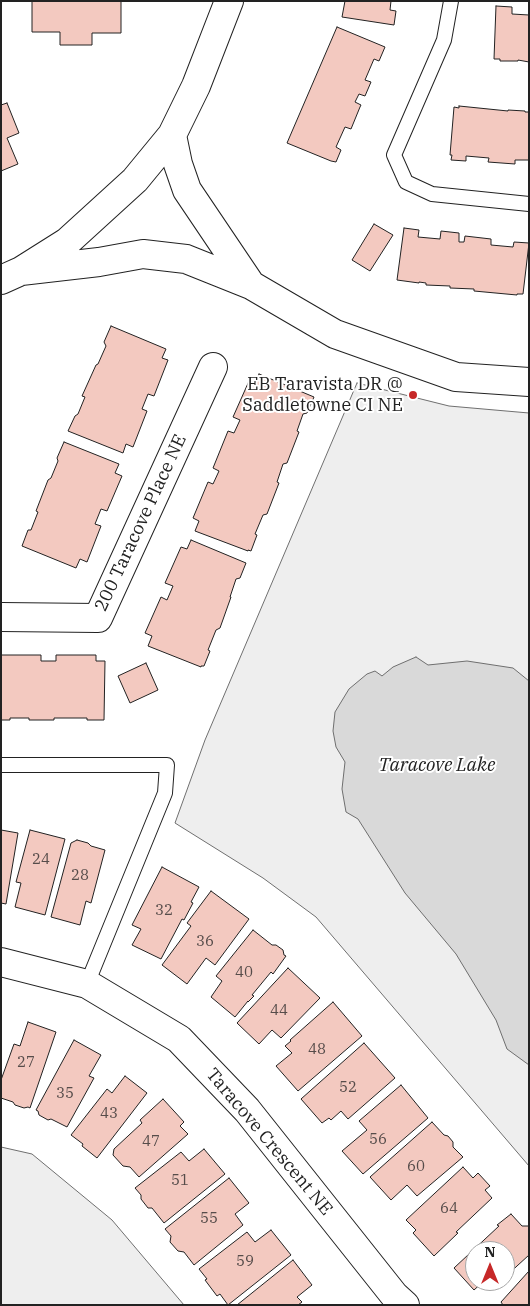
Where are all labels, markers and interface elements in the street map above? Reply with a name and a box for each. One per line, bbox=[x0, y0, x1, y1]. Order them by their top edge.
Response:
place label: EB Taravista DR @ Saddletowne CI NE bbox=[242, 374, 403, 416]
marker: EB Taravista DR @ Saddletowne CI NE bbox=[407, 389, 419, 401]
street label: 200 Taracove Place NE bbox=[91, 431, 191, 615]
water label: Taracove Lake bbox=[379, 755, 495, 777]
house number: 24 bbox=[32, 851, 50, 869]
house number: 28 bbox=[71, 867, 89, 885]
house number: 32 bbox=[155, 902, 173, 920]
house number: 36 bbox=[196, 933, 214, 951]
house number: 40 bbox=[235, 964, 253, 982]
house number: 44 bbox=[270, 1002, 288, 1020]
house number: 48 bbox=[308, 1041, 326, 1059]
house number: 27 bbox=[17, 1054, 35, 1072]
street label: Taracove Crescent NE bbox=[201, 1064, 337, 1220]
house number: 52 bbox=[339, 1079, 357, 1097]
house number: 35 bbox=[56, 1085, 74, 1103]
house number: 43 bbox=[100, 1105, 118, 1123]
house number: 56 bbox=[369, 1131, 387, 1149]
house number: 47 bbox=[142, 1133, 160, 1151]
house number: 60 bbox=[407, 1158, 425, 1176]
house number: 51 bbox=[171, 1172, 189, 1190]
house number: 64 bbox=[440, 1200, 458, 1218]
house number: 55 bbox=[200, 1210, 218, 1228]
north arrow bbox=[465, 1241, 515, 1291]
text: N bbox=[484, 1243, 496, 1261]
house number: 59 bbox=[236, 1253, 254, 1271]

